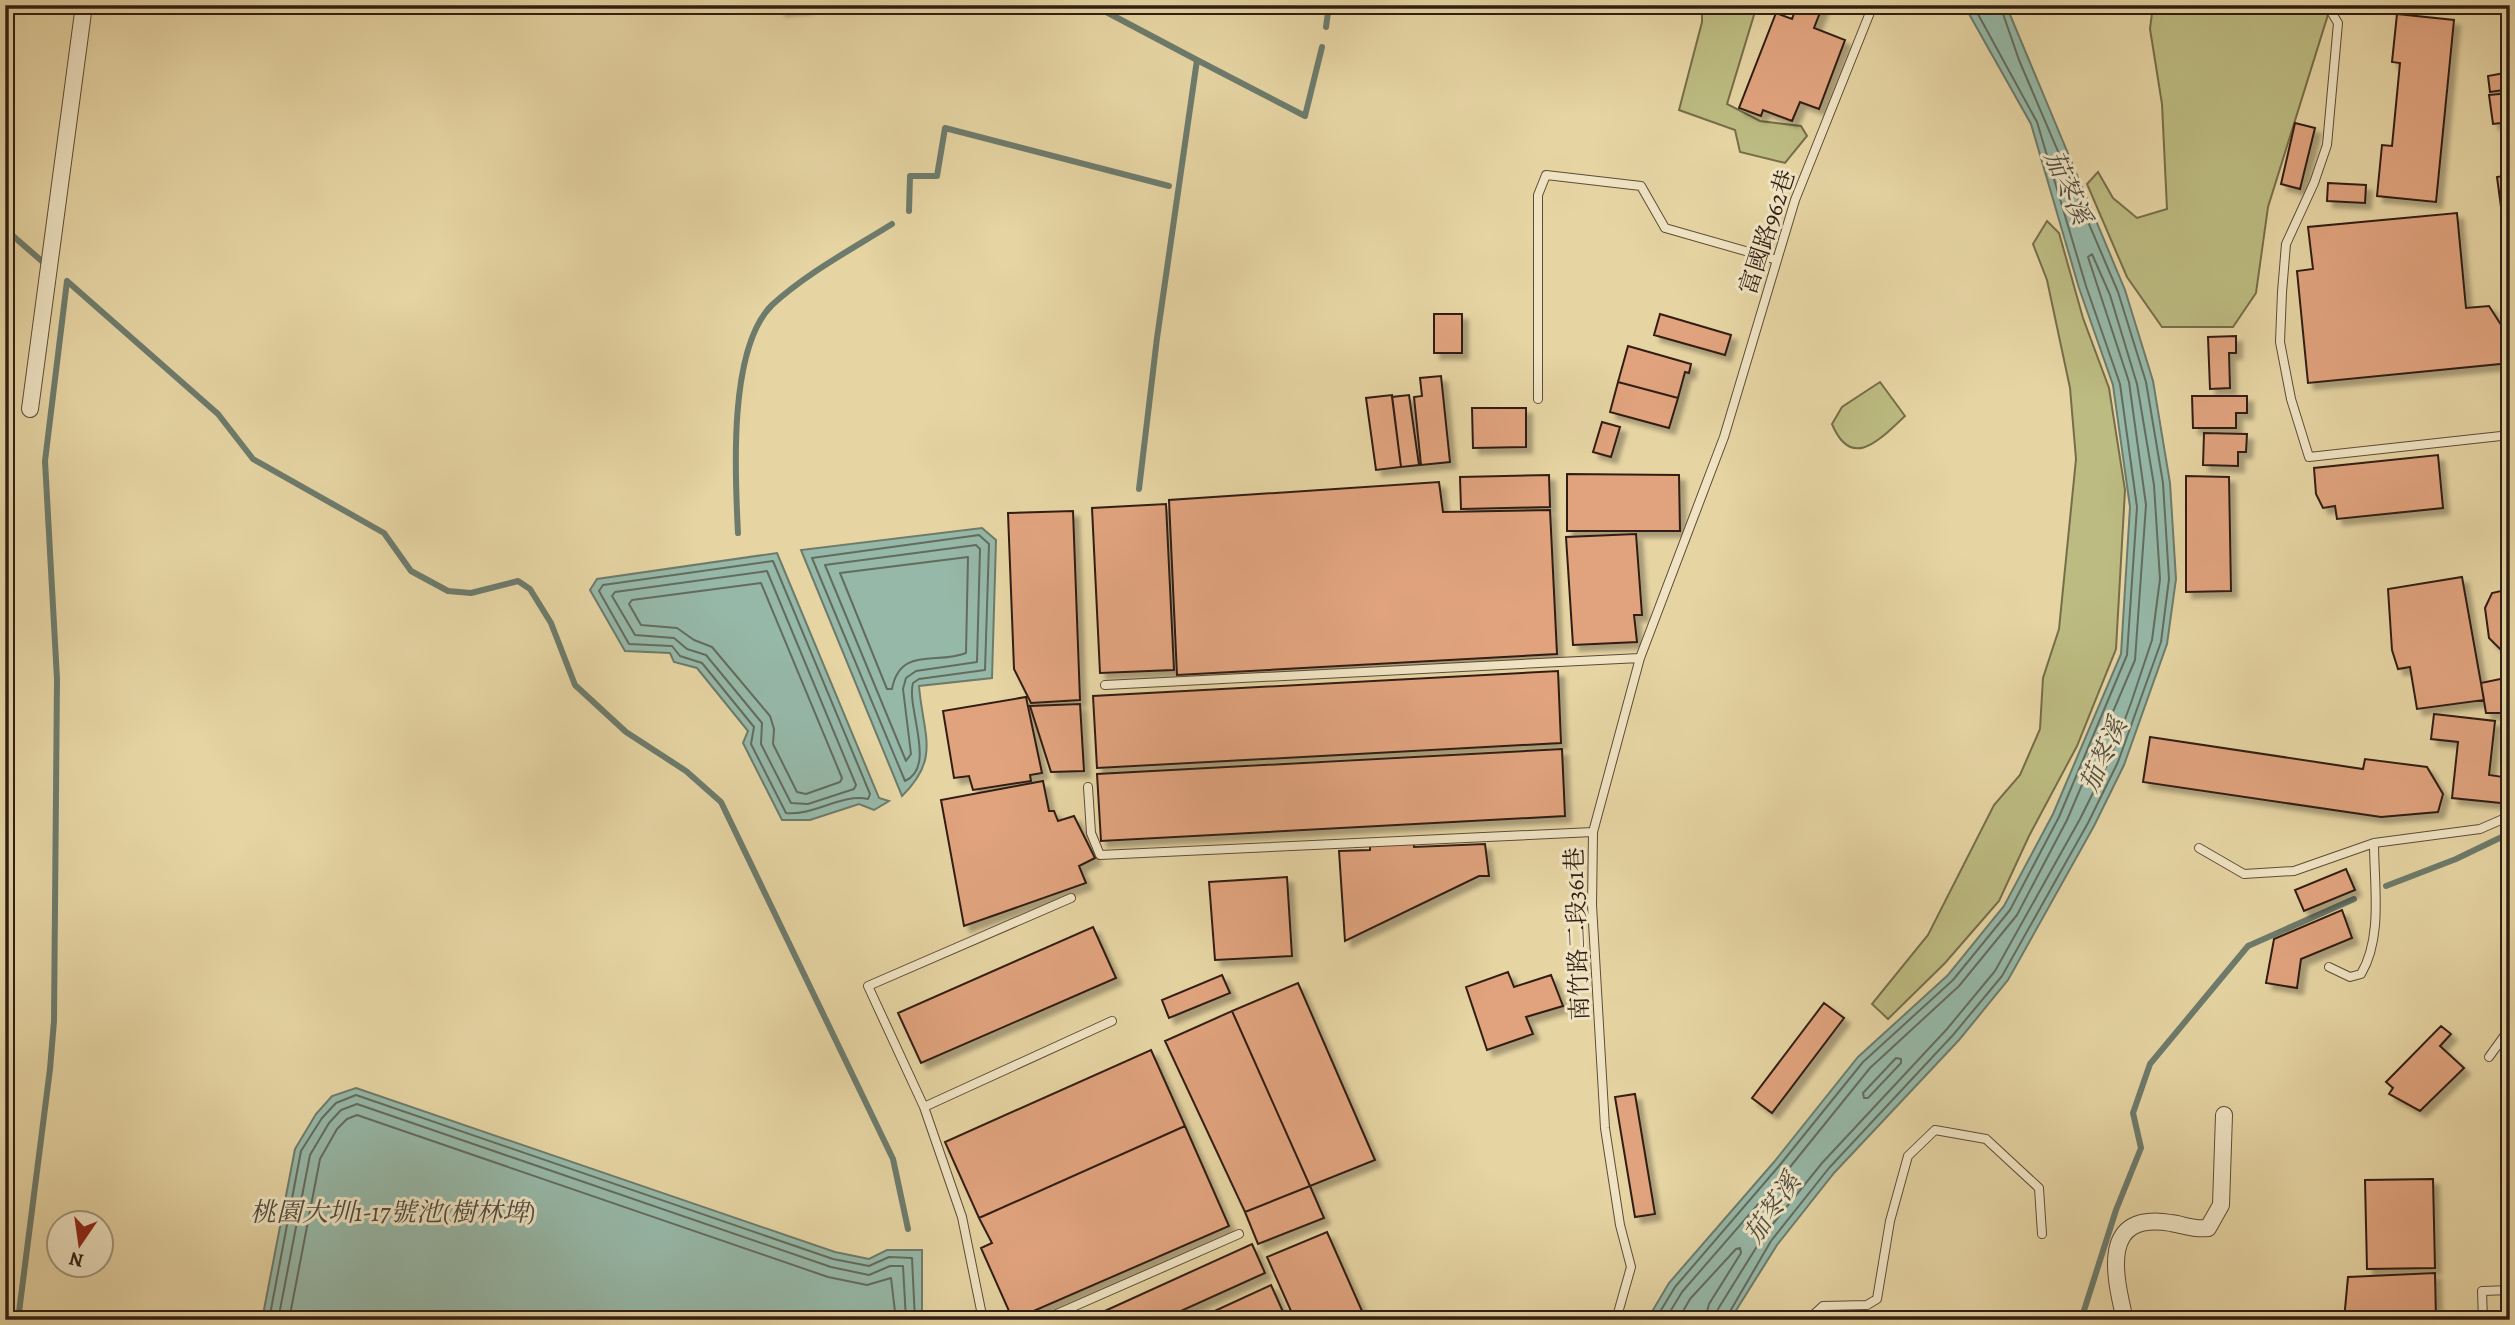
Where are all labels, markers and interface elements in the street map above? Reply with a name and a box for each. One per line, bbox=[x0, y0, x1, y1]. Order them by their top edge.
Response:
water label: 茄苳溪 bbox=[2036, 144, 2101, 233]
street label: 富國路962巷 bbox=[1732, 166, 1802, 298]
water label: 茄苳溪 bbox=[2072, 710, 2137, 798]
street label: 南竹路二段361巷 bbox=[1558, 847, 1596, 1021]
water label: 茄苳溪 bbox=[1736, 1164, 1810, 1250]
water label: 桃園大圳1-17號池(樹林埤) bbox=[250, 1195, 536, 1230]
north arrow bbox=[46, 1210, 116, 1280]
text: N bbox=[67, 1245, 86, 1274]

